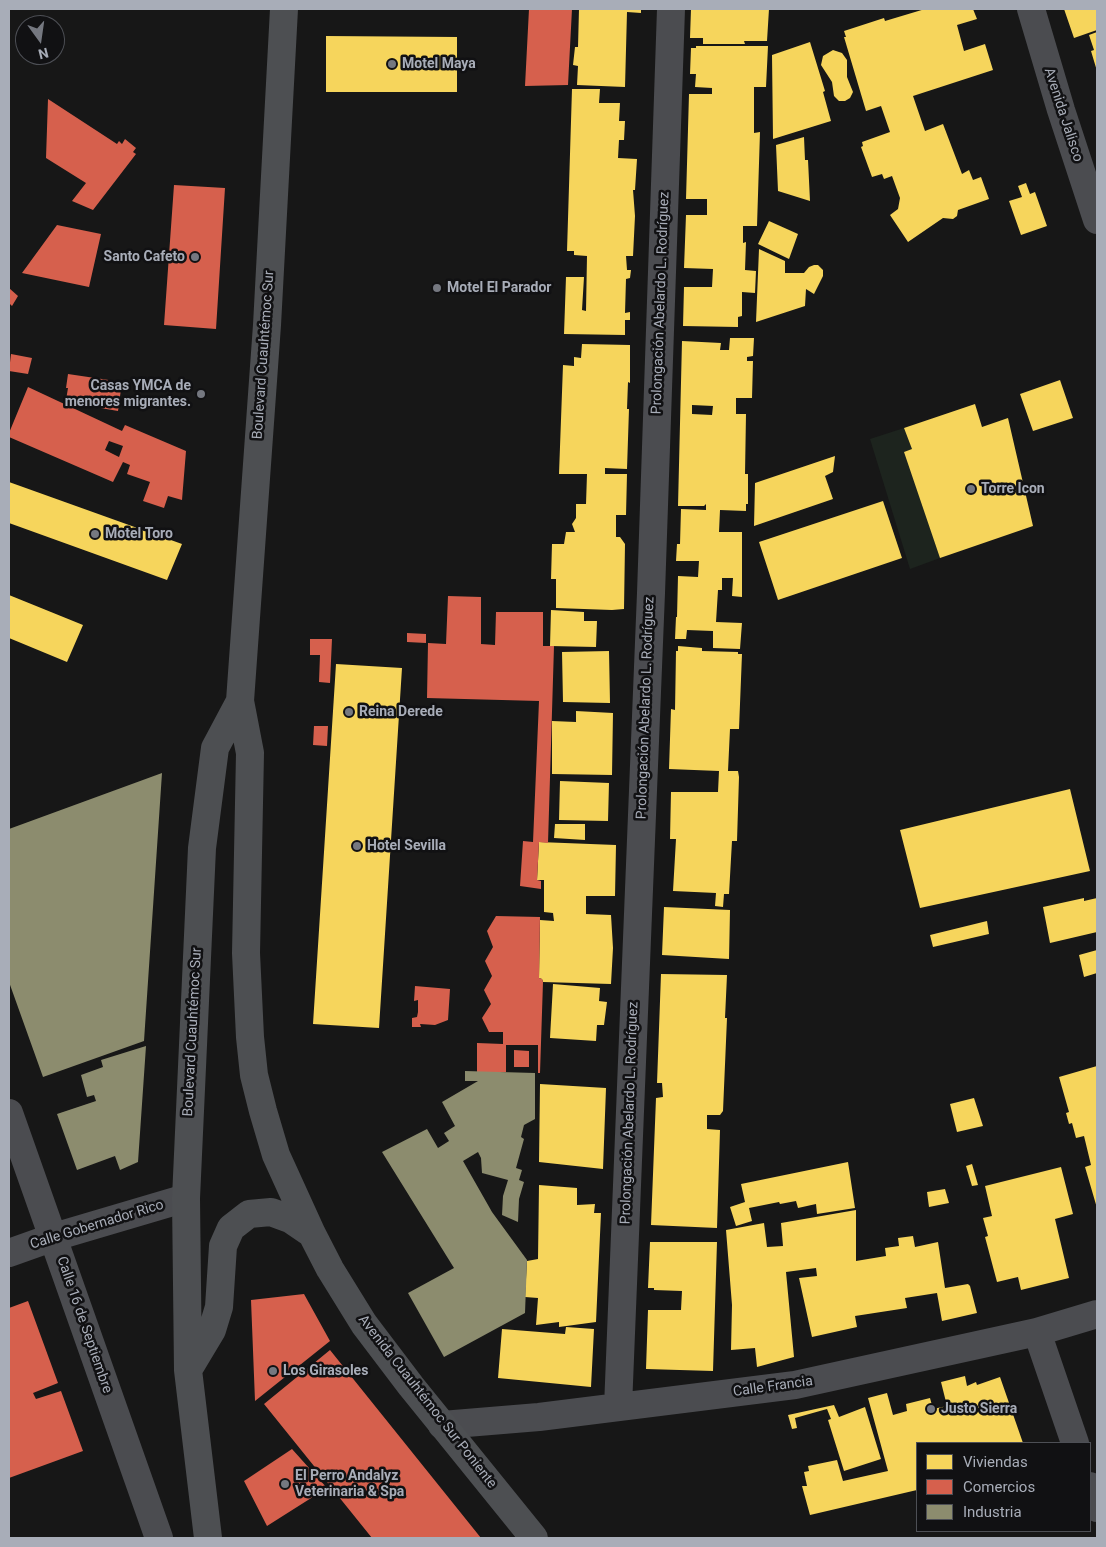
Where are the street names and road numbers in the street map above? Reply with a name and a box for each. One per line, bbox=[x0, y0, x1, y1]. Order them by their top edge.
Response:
street label: Avenida Jalisco bbox=[1040, 66, 1086, 164]
street label: Prolongación Abelardo L. Rodríguez bbox=[649, 191, 673, 415]
street label: Boulevard Cuauhtémoc Sur bbox=[250, 270, 278, 440]
street label: Prolongación Abelardo L. Rodríguez bbox=[634, 596, 658, 820]
street label: Boulevard Cuauhtémoc Sur bbox=[180, 947, 206, 1117]
street label: Prolongación Abelardo L. Rodríguez bbox=[618, 1001, 642, 1225]
street label: Calle Gobernador Rico bbox=[28, 1197, 166, 1253]
street label: Calle 16 de Septiembre bbox=[53, 1254, 115, 1396]
street label: Avenida Cuauhtémoc Sur Poniente bbox=[354, 1312, 500, 1492]
street label: Calle Francia bbox=[732, 1373, 814, 1401]

